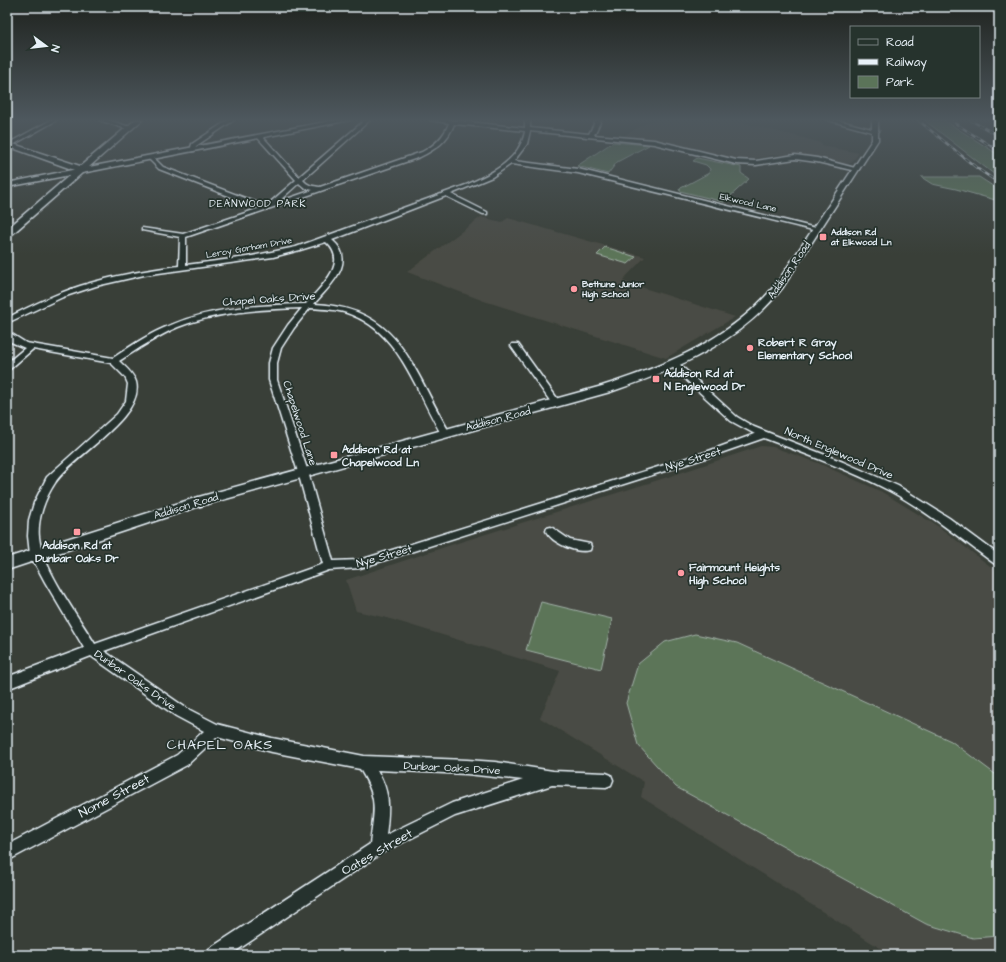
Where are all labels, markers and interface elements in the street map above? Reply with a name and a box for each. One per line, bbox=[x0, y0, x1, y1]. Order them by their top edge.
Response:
north arrow bbox=[26, 26, 66, 66]
legend bbox=[850, 26, 980, 98]
text: Road bbox=[886, 34, 914, 51]
text: N bbox=[47, 43, 63, 54]
text: Railway bbox=[886, 54, 927, 72]
text: Park bbox=[886, 74, 914, 91]
street label: Elkwood Lane bbox=[718, 190, 778, 216]
district label: DEANWOOD PARK bbox=[209, 197, 307, 211]
place label: Addison Rd at Elkwood Ln bbox=[830, 226, 892, 249]
marker: Addison Rd at Elkwood Ln bbox=[818, 232, 828, 242]
street label: Leroy Gorham Drive bbox=[205, 234, 293, 262]
street label: Addison Road bbox=[764, 238, 815, 302]
place label: Bethune Junior High School bbox=[581, 278, 644, 301]
marker: Bethune Junior High School bbox=[569, 284, 579, 294]
street label: Chapel Oaks Drive bbox=[222, 288, 316, 310]
place label: Robert R Gray Elementary School bbox=[758, 335, 853, 365]
marker: Robert R Gray Elementary School bbox=[745, 343, 755, 353]
place label: Addison Rd at N Englewood Dr bbox=[664, 366, 746, 396]
marker: Addison Rd at N Englewood Dr bbox=[651, 374, 661, 384]
street label: Chapelwood Lane bbox=[279, 379, 321, 467]
street label: Addison Road bbox=[464, 403, 533, 435]
street label: North Englewood Drive bbox=[782, 423, 896, 484]
place label: Addison Rd at Chapelwood Ln bbox=[342, 442, 420, 471]
street label: Nye Street bbox=[663, 443, 723, 475]
marker: Addison Rd at Chapelwood Ln bbox=[329, 450, 339, 460]
street label: Addison Road bbox=[152, 489, 221, 523]
marker: Addison Rd at Dunbar Oaks Dr bbox=[72, 527, 82, 537]
place label: Addison Rd at Dunbar Oaks Dr bbox=[35, 538, 120, 566]
street label: Nye Street bbox=[354, 541, 414, 572]
place label: Fairmount Heights High School bbox=[688, 560, 780, 590]
marker: Fairmount Heights High School bbox=[676, 568, 686, 578]
street label: Dunbar Oaks Drive bbox=[91, 646, 179, 714]
district label: CHAPEL OAKS bbox=[167, 735, 273, 755]
street label: Dunbar Oaks Drive bbox=[403, 758, 501, 778]
street label: Nome Street bbox=[75, 769, 153, 822]
street label: Oates Street bbox=[338, 824, 417, 880]

